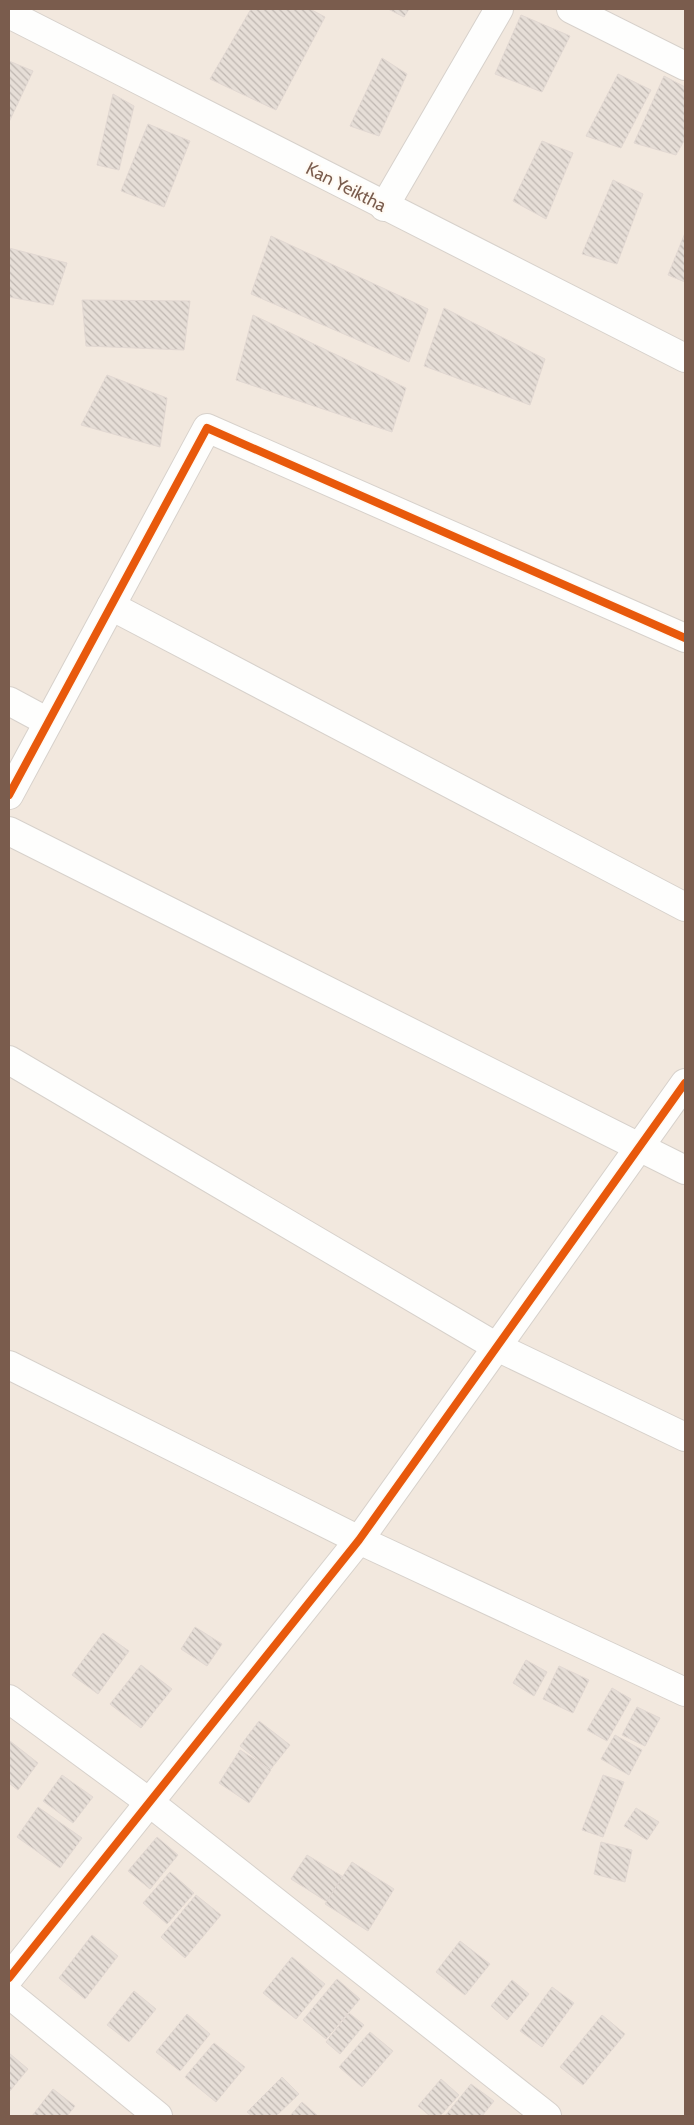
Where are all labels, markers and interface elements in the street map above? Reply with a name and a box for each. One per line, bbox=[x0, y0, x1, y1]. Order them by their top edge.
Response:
street label: Kan Yeiktha bbox=[302, 157, 390, 217]

